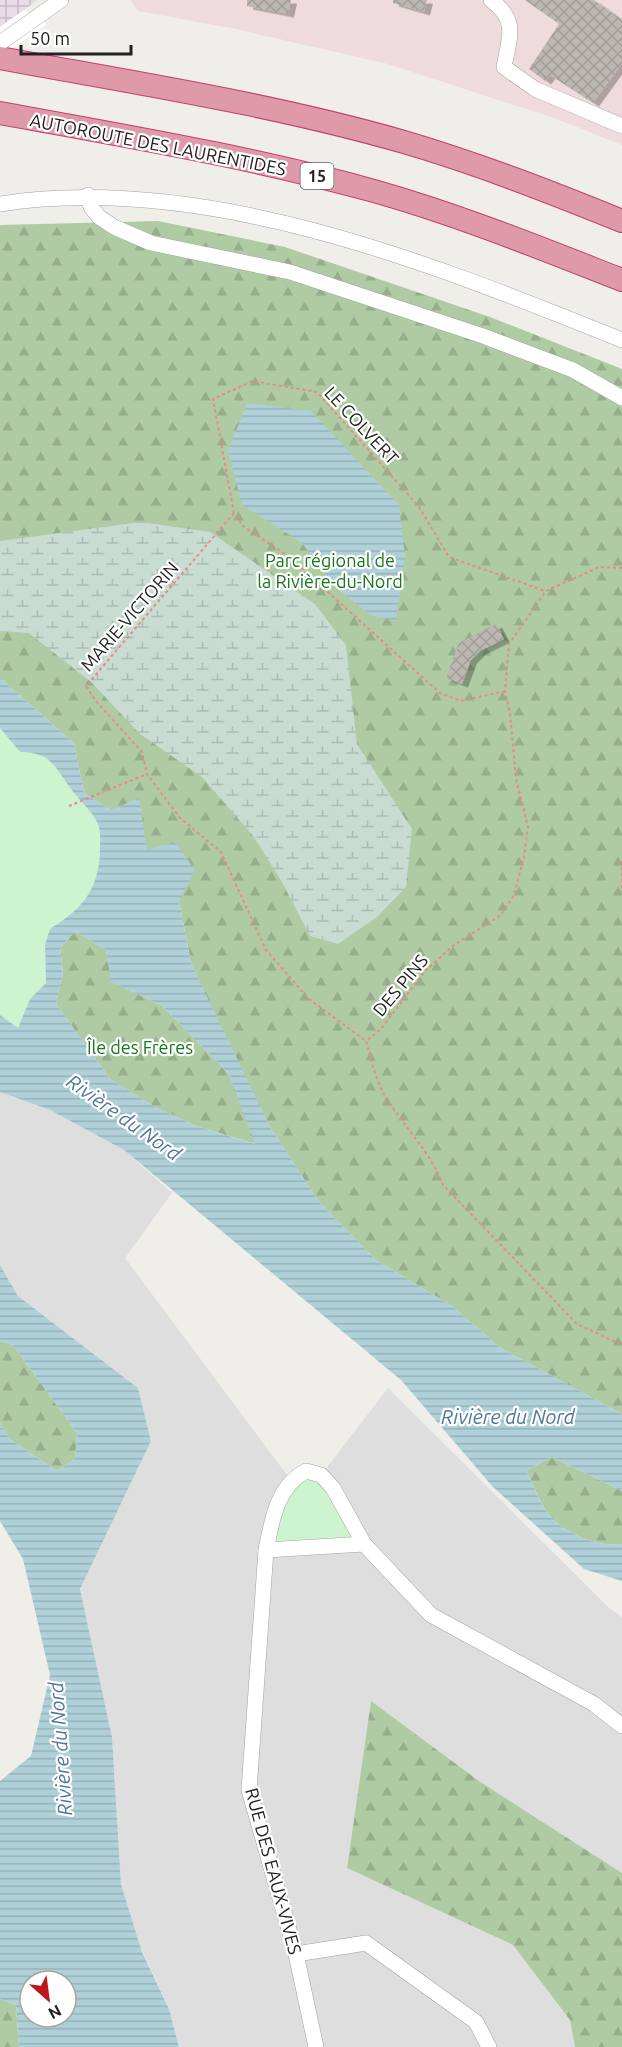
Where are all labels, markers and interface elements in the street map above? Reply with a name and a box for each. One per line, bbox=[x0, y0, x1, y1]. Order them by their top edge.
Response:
scale bar bbox=[21, 18, 130, 56]
text: 50 m bbox=[30, 28, 70, 48]
street label: AUTOROUTE DES LAURENTIDES bbox=[28, 109, 288, 179]
road number: 15 bbox=[300, 163, 334, 189]
street label: LE COLVERT bbox=[321, 382, 403, 468]
park label: Parc régional de la Rivière-du-Nord bbox=[257, 550, 403, 591]
street label: MARIE-VICTORIN bbox=[76, 557, 182, 675]
street label: DES PINS bbox=[369, 950, 431, 1020]
park label: Île des Frères bbox=[86, 1036, 193, 1057]
water label: Rivière du Nord bbox=[63, 1069, 186, 1165]
water label: Rivière du Nord bbox=[441, 1405, 576, 1428]
water label: Rivière du Nord bbox=[44, 1681, 76, 1817]
street label: RUE DES EAUX-VIVES bbox=[242, 1786, 306, 1956]
north arrow bbox=[18, 1969, 78, 2029]
text: N bbox=[46, 2001, 65, 2023]

